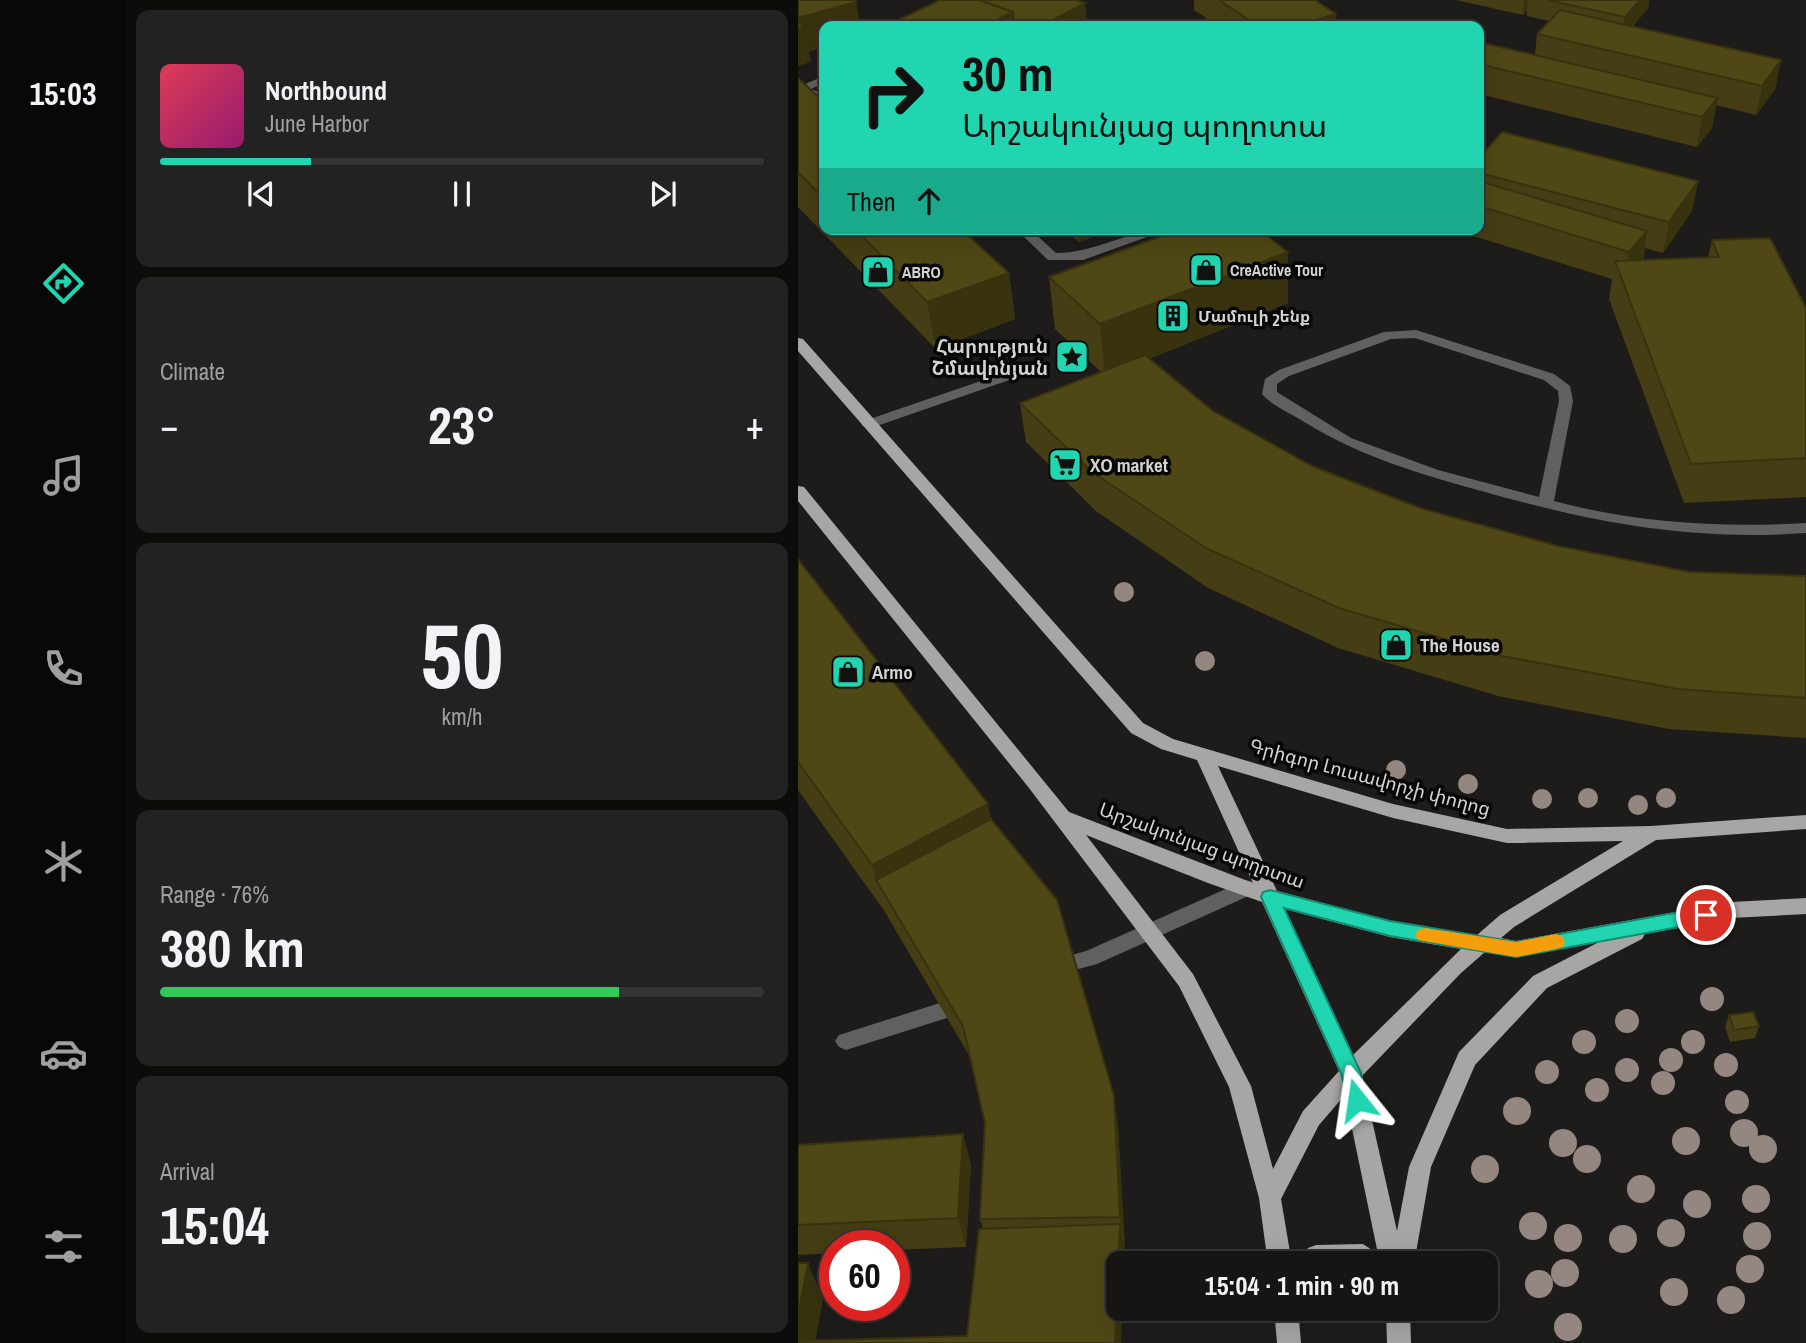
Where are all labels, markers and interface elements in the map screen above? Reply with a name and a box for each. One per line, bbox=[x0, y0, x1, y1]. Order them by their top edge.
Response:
text: 30 m bbox=[962, 40, 1054, 106]
icon: right bbox=[847, 49, 938, 140]
text: 15:03 bbox=[29, 72, 97, 115]
text: Northbound bbox=[265, 73, 387, 108]
text: Արշակունյաց պողոտա bbox=[962, 104, 1327, 147]
text: June Harbor bbox=[265, 108, 369, 139]
icon: previous bbox=[242, 175, 280, 213]
icon: pause bbox=[443, 175, 481, 213]
icon: next bbox=[644, 175, 682, 213]
icon: ahead bbox=[910, 182, 948, 220]
text: Then bbox=[847, 184, 896, 219]
shop icon: CreActive Tour bbox=[1187, 251, 1225, 289]
shop icon: ABRO bbox=[859, 253, 897, 291]
icon: directions bbox=[39, 259, 88, 308]
place label: CreActive Tour bbox=[1230, 259, 1324, 281]
place label: ABRO bbox=[902, 261, 941, 283]
building icon: Մամուլի շենք bbox=[1154, 297, 1192, 335]
place label: Մամուլի շենք bbox=[1198, 305, 1310, 327]
place label: Հարություն Շմավոնյան bbox=[931, 333, 1048, 381]
place icon: Հարություն Շմավոնյան bbox=[1053, 338, 1091, 376]
text: Climate bbox=[160, 356, 225, 387]
text: 23° bbox=[428, 390, 496, 460]
text: − bbox=[160, 400, 178, 451]
text: + bbox=[746, 400, 764, 451]
supermarket icon: XO market bbox=[1046, 446, 1084, 484]
icon: music bbox=[39, 451, 88, 500]
place label: XO market bbox=[1090, 452, 1168, 478]
text: 50 bbox=[421, 594, 504, 716]
shop icon: The House bbox=[1377, 626, 1415, 664]
place label: The House bbox=[1420, 632, 1500, 658]
icon: phone bbox=[39, 644, 88, 693]
shop icon: Armo bbox=[829, 653, 867, 691]
place label: Armo bbox=[872, 659, 913, 685]
text: km/h bbox=[442, 701, 482, 732]
street label: Գրիգոր Լուսավորչի փողոց bbox=[1247, 732, 1493, 822]
street label: Արշակունյաց պողոտա bbox=[1096, 796, 1308, 894]
icon: climate bbox=[39, 837, 88, 886]
text: Range · 76% bbox=[160, 879, 269, 910]
pin bbox=[1676, 885, 1736, 945]
icon: arrive bbox=[1687, 896, 1725, 934]
text: 380 km bbox=[160, 913, 305, 983]
icon: car bbox=[39, 1029, 88, 1078]
position arrow bbox=[1320, 1063, 1394, 1137]
text: Arrival bbox=[160, 1156, 215, 1187]
text: 15:04 bbox=[160, 1190, 269, 1260]
icon: filters bbox=[39, 1222, 88, 1271]
speed limit sign: 60 bbox=[819, 1230, 910, 1321]
text: 15:04 · 1 min · 90 m bbox=[1205, 1268, 1399, 1303]

